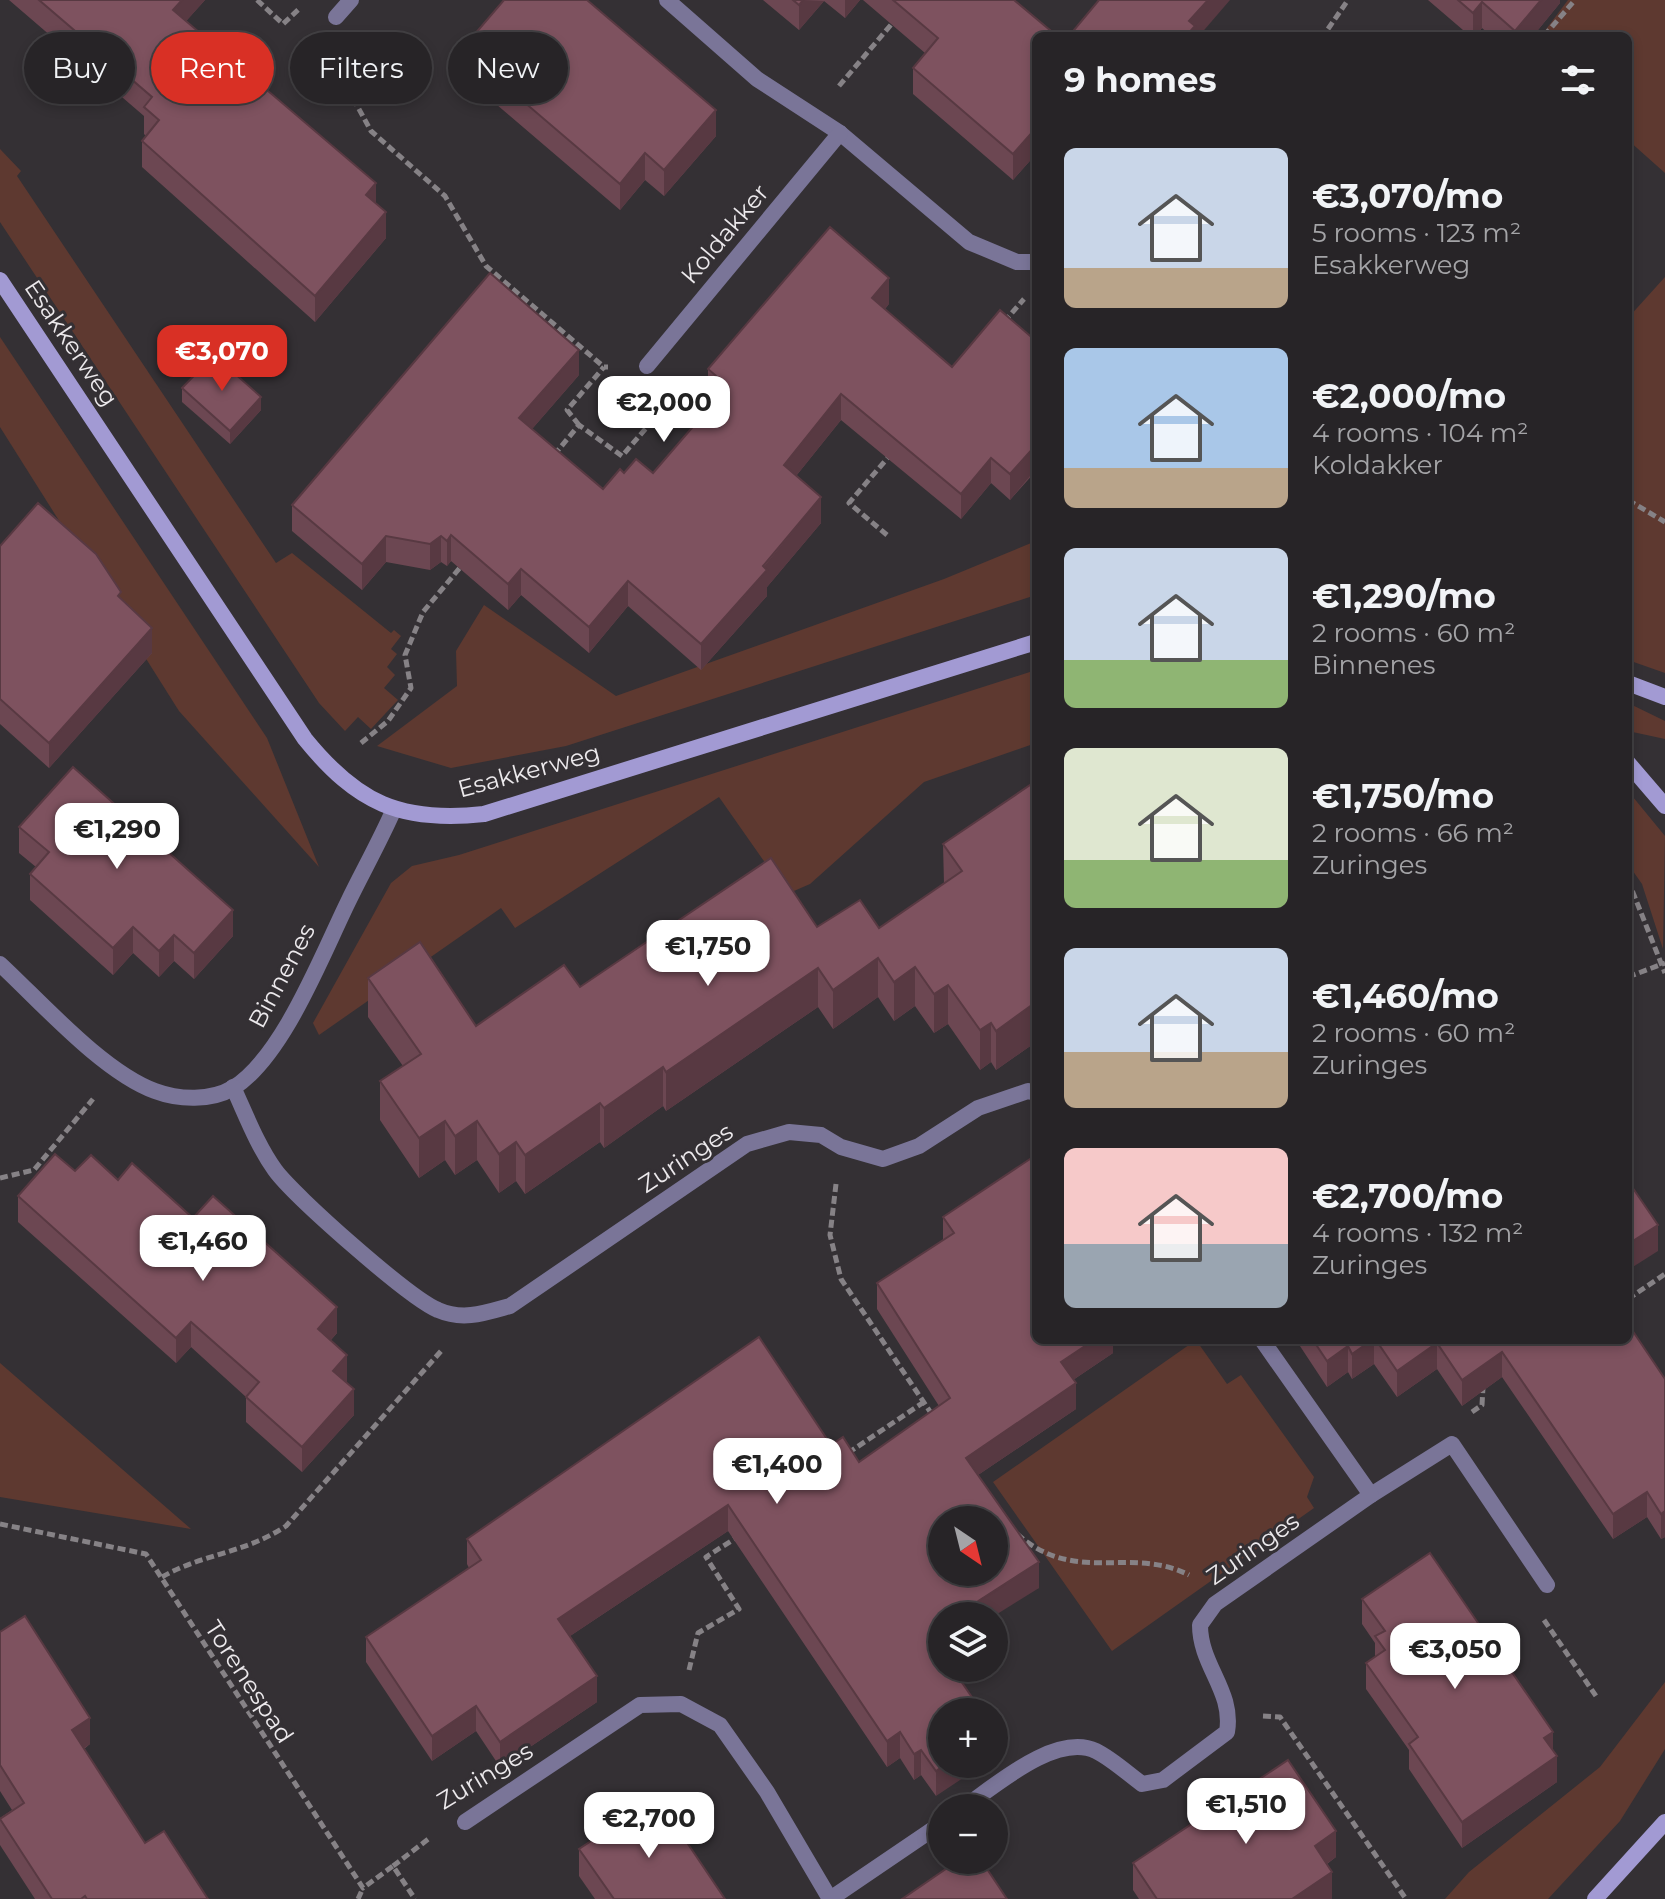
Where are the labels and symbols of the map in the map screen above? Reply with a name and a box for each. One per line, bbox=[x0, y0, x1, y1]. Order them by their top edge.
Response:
street label: Koldakker bbox=[675, 178, 775, 289]
street label: Esakkerweg bbox=[19, 274, 124, 411]
pin: €3,070 bbox=[157, 325, 287, 393]
pin: €2,000 bbox=[599, 376, 729, 444]
street label: Esakkerweg bbox=[455, 738, 603, 803]
pin: €1,290 bbox=[52, 803, 182, 871]
street label: Binnenes bbox=[242, 919, 321, 1033]
pin: €1,750 bbox=[643, 920, 773, 988]
street label: Zuringes bbox=[633, 1116, 738, 1199]
pin: €1,460 bbox=[138, 1215, 268, 1283]
pin: €1,400 bbox=[712, 1438, 842, 1506]
north arrow bbox=[928, 1506, 1008, 1586]
street label: Zuringes bbox=[1201, 1506, 1305, 1591]
street label: Torenespad bbox=[199, 1615, 300, 1748]
pin: €3,050 bbox=[1390, 1623, 1520, 1691]
street label: Zuringes bbox=[432, 1736, 538, 1815]
pin: €1,510 bbox=[1181, 1778, 1311, 1846]
pin: €2,700 bbox=[584, 1792, 714, 1860]

